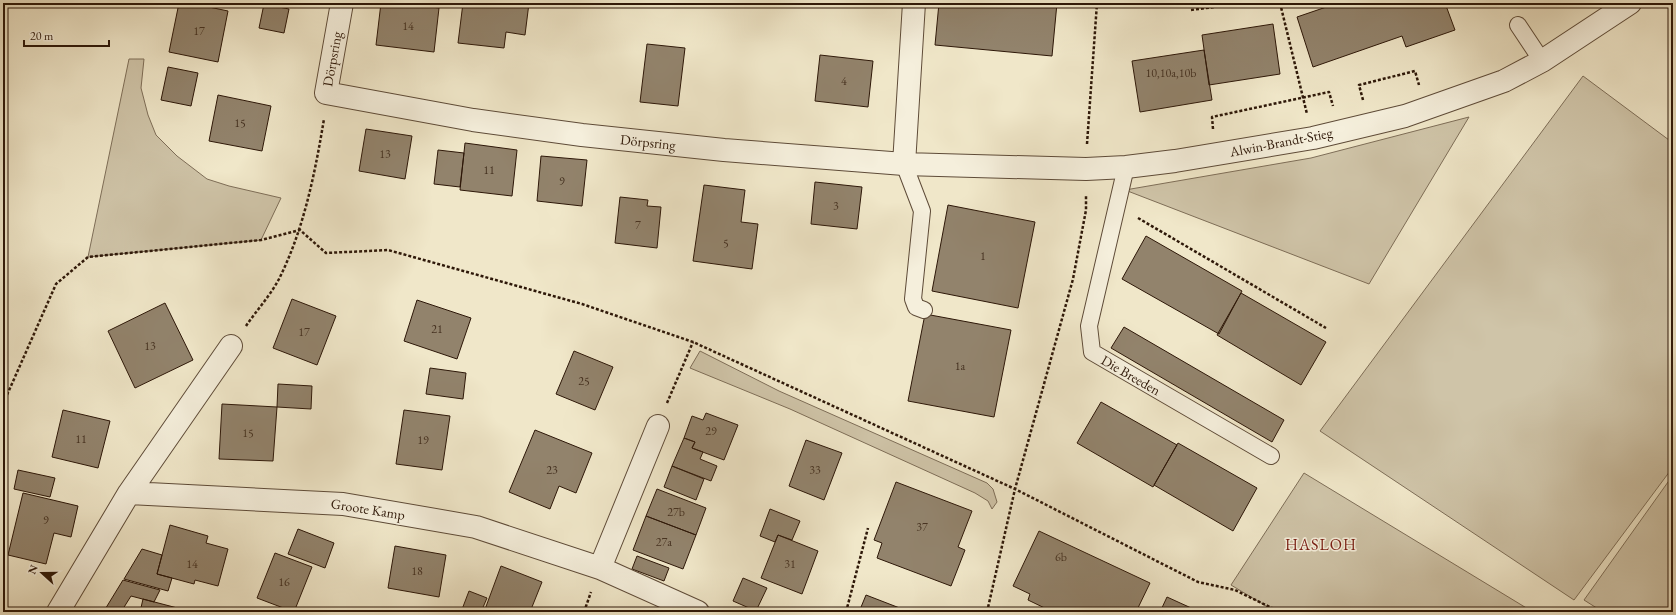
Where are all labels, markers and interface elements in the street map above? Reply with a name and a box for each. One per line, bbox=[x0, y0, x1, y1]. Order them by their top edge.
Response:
house number: 14 bbox=[402, 18, 414, 34]
scale bar bbox=[24, 22, 109, 48]
house number: 17 bbox=[193, 23, 205, 39]
text: 20 m bbox=[30, 28, 54, 44]
street label: Dörpsring bbox=[318, 29, 346, 88]
house number: 10,10a,10b bbox=[1145, 65, 1197, 81]
house number: 4 bbox=[841, 73, 847, 89]
house number: 15 bbox=[234, 115, 246, 131]
street label: Alwin-Brandt-Stieg bbox=[1227, 123, 1335, 161]
street label: Dörpsring bbox=[619, 130, 677, 154]
house number: 13 bbox=[379, 146, 391, 162]
house number: 11 bbox=[483, 162, 495, 178]
house number: 9 bbox=[559, 173, 565, 189]
house number: 3 bbox=[833, 198, 839, 214]
house number: 7 bbox=[635, 217, 641, 233]
house number: 5 bbox=[723, 235, 729, 251]
house number: 1 bbox=[980, 248, 986, 264]
house number: 21 bbox=[431, 321, 443, 337]
house number: 17 bbox=[298, 324, 310, 340]
house number: 13 bbox=[144, 338, 156, 354]
street label: Die Breeden bbox=[1098, 351, 1164, 400]
house number: 1a bbox=[955, 358, 965, 374]
house number: 25 bbox=[578, 373, 590, 389]
house number: 29 bbox=[705, 423, 717, 439]
house number: 15 bbox=[242, 425, 254, 441]
house number: 11 bbox=[75, 431, 87, 447]
house number: 19 bbox=[417, 432, 429, 448]
house number: 23 bbox=[546, 462, 558, 478]
house number: 33 bbox=[809, 462, 821, 478]
street label: Groote Kamp bbox=[330, 494, 406, 524]
house number: 27b bbox=[667, 504, 685, 520]
house number: 9 bbox=[43, 512, 49, 528]
house number: 37 bbox=[916, 519, 928, 535]
house number: 27a bbox=[656, 534, 672, 550]
district label: HASLOH bbox=[1285, 534, 1357, 555]
house number: 6b bbox=[1055, 549, 1067, 565]
north arrow bbox=[22, 553, 62, 593]
house number: 14 bbox=[186, 556, 198, 572]
house number: 31 bbox=[784, 556, 796, 572]
text: N bbox=[25, 563, 41, 576]
house number: 18 bbox=[411, 563, 423, 579]
house number: 16 bbox=[278, 574, 290, 590]

